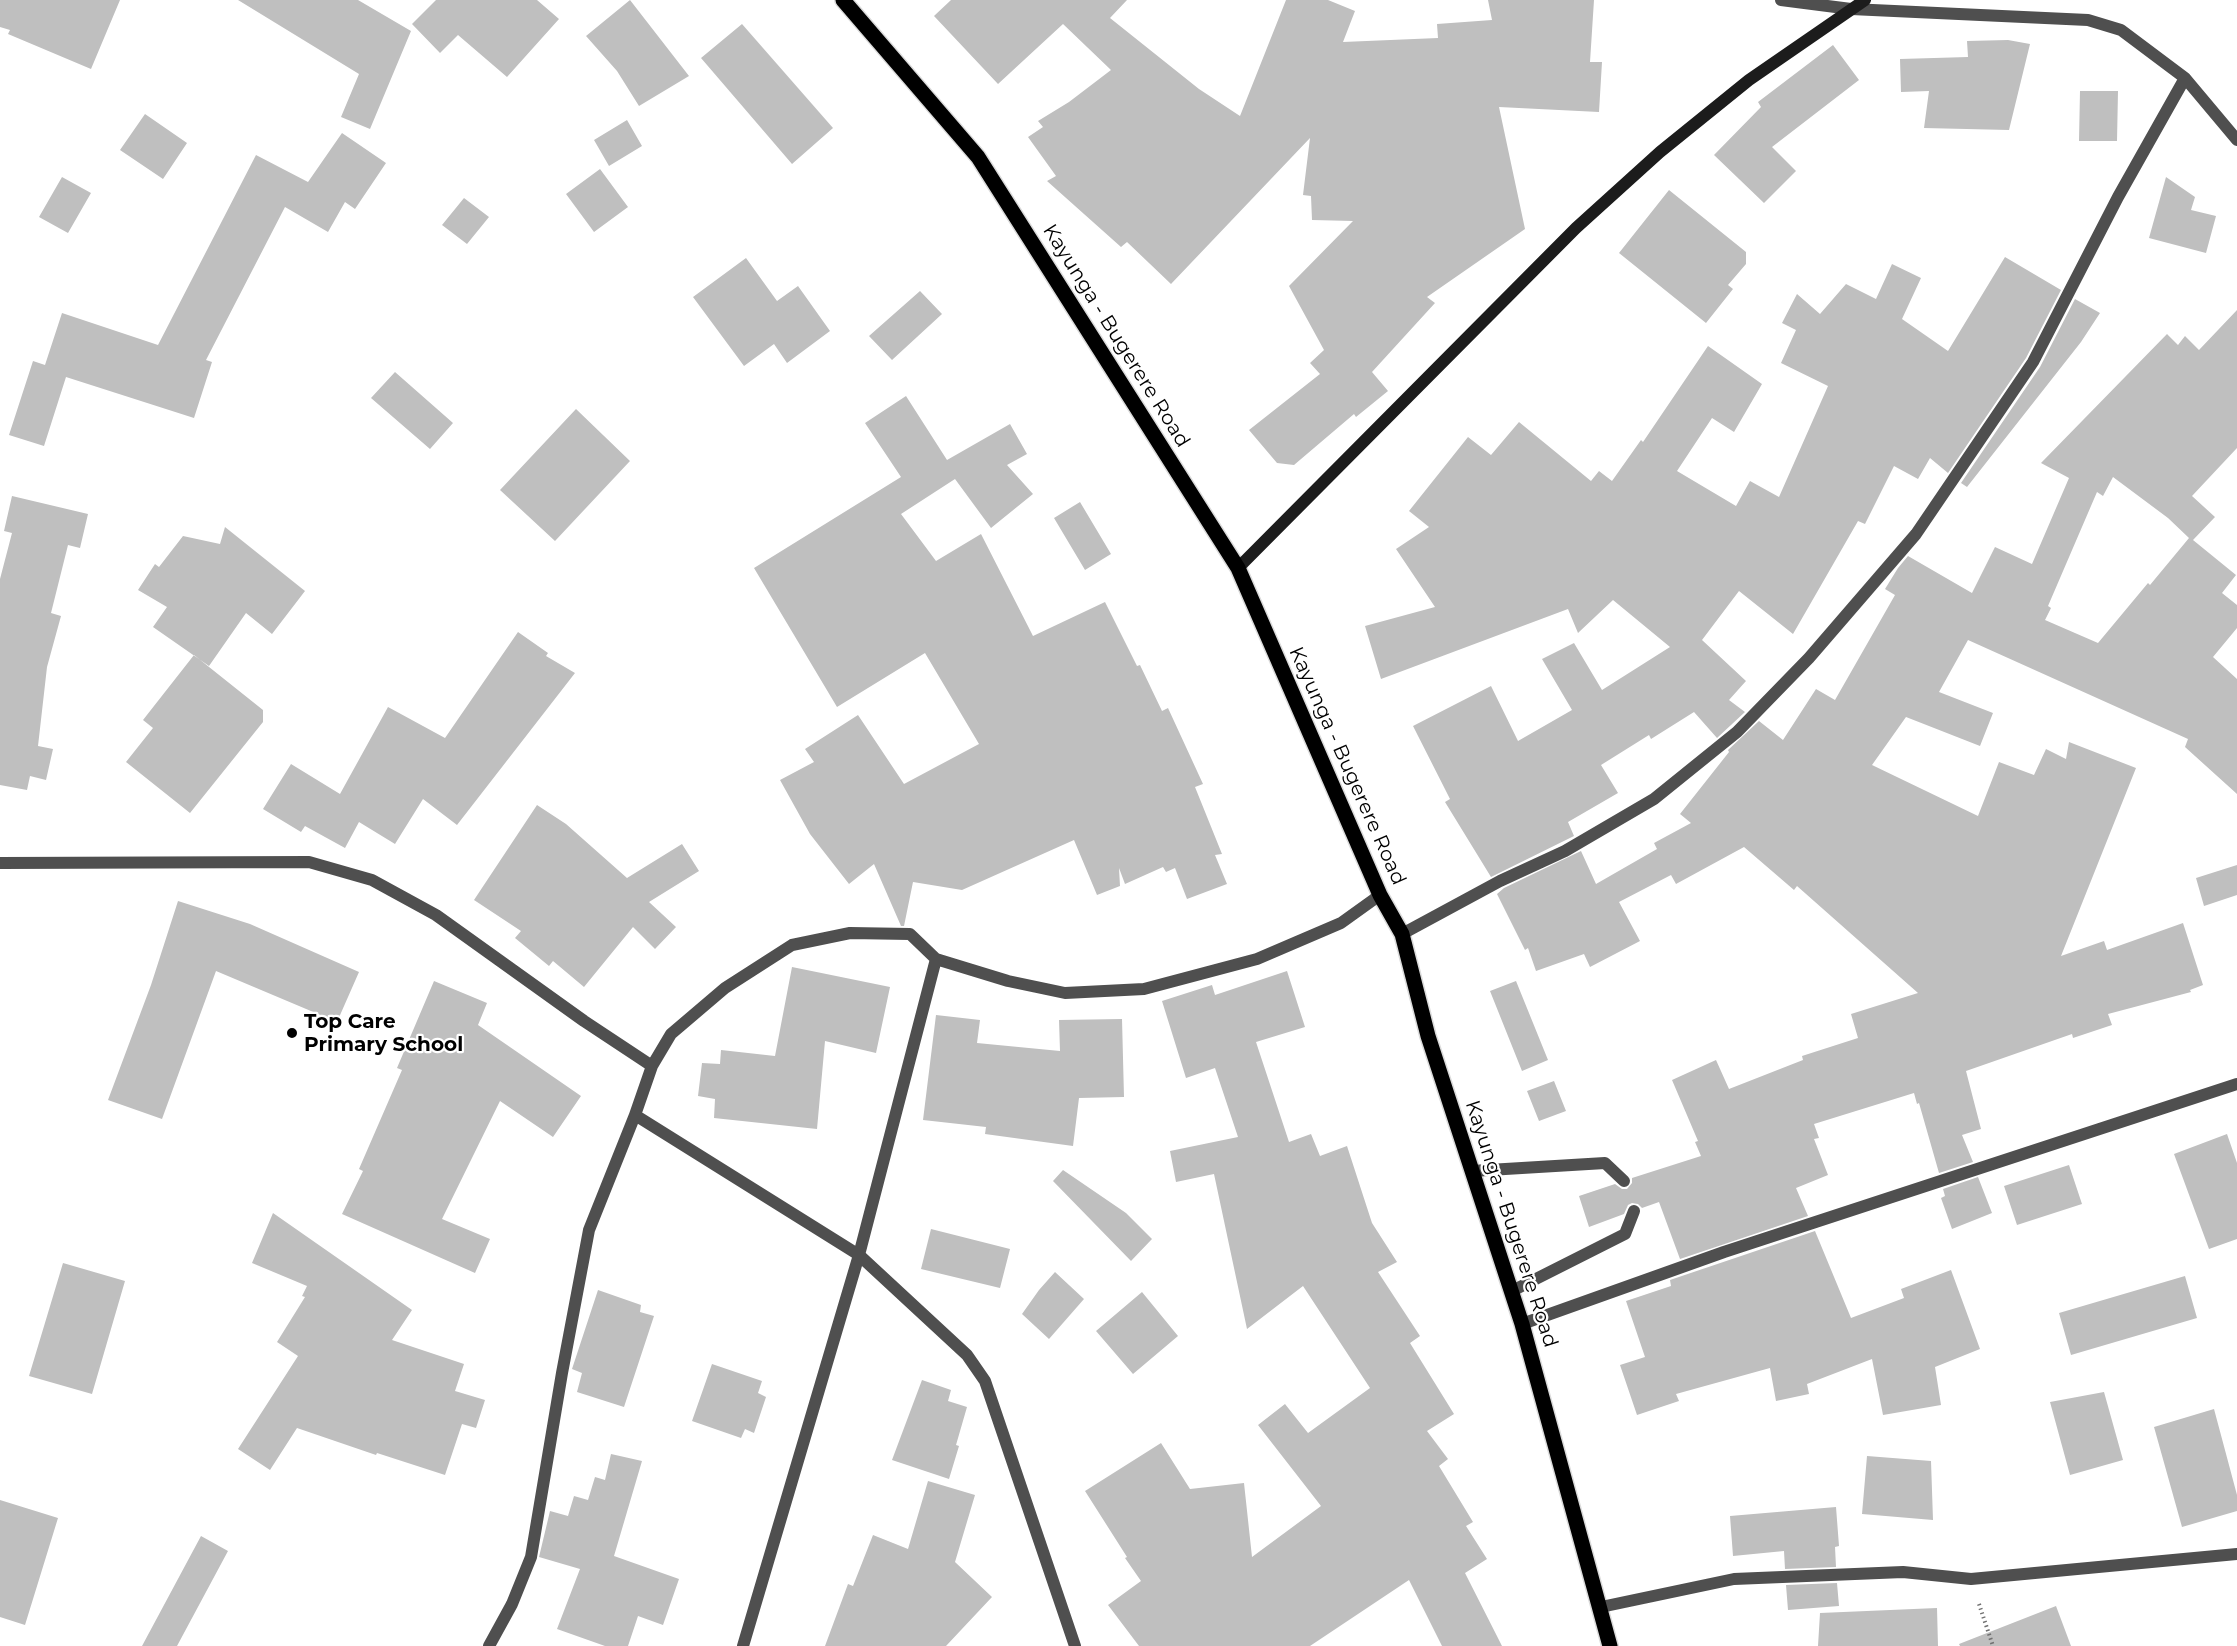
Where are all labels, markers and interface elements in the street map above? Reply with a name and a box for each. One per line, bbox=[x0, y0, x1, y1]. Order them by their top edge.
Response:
street label: Kayunga - Bugerere Road bbox=[1037, 220, 1195, 452]
street label: Kayunga - Bugerere Road bbox=[1284, 643, 1410, 889]
place label: Top Care Primary School bbox=[304, 1010, 463, 1057]
marker: Top Care Primary School bbox=[285, 1026, 299, 1040]
street label: Kayunga - Bugerere Road bbox=[1460, 1097, 1562, 1351]

